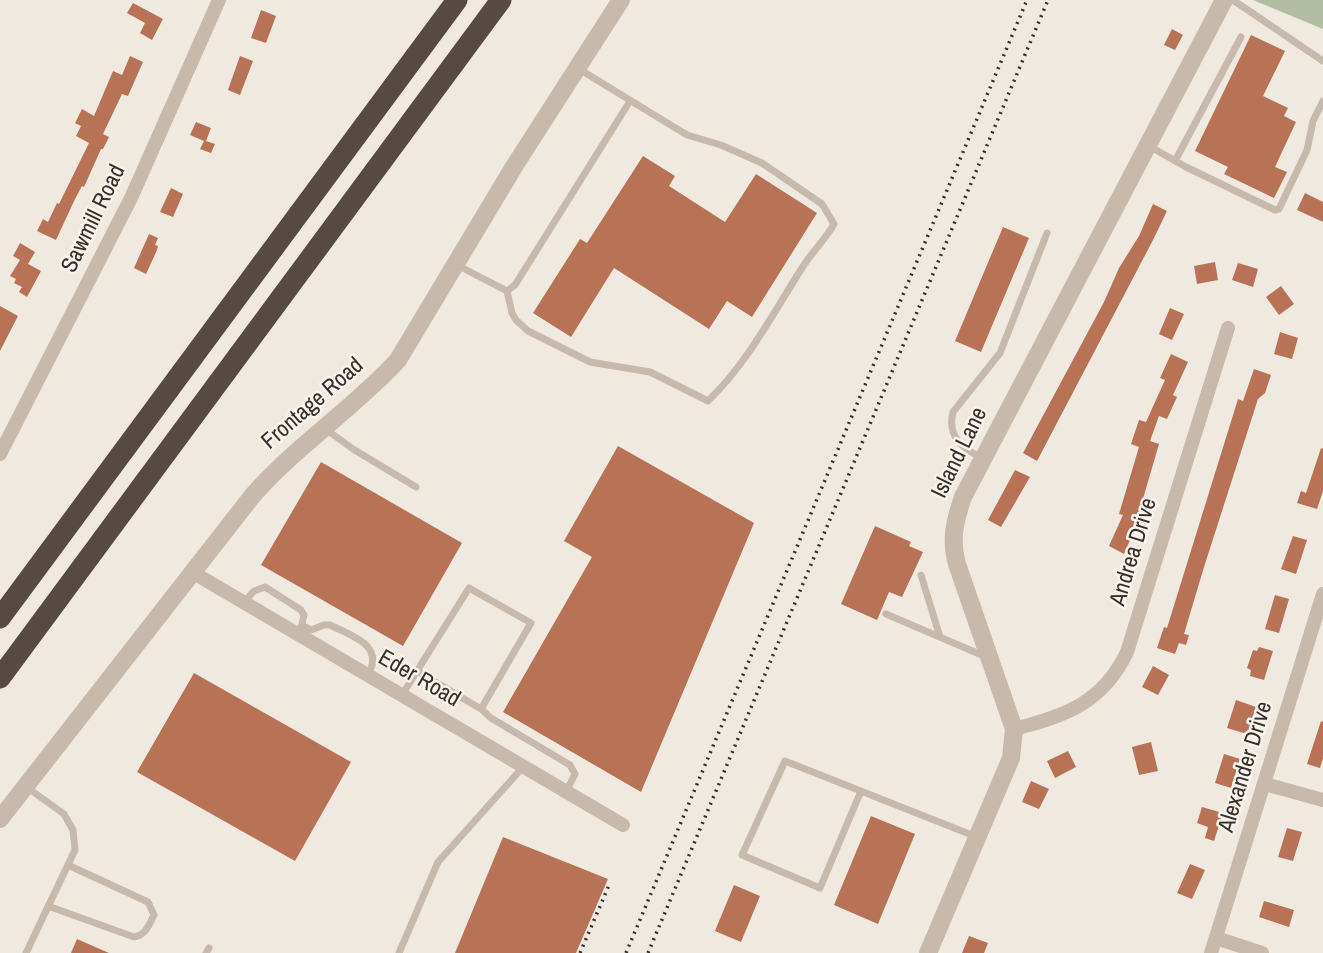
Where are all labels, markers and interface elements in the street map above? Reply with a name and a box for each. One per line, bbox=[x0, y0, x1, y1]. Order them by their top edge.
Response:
street label: Sawmill Road bbox=[56, 161, 132, 277]
street label: Frontage Road bbox=[256, 352, 370, 456]
street label: Island Lane bbox=[926, 403, 994, 503]
street label: Andrea Drive bbox=[1105, 495, 1163, 609]
street label: Eder Road bbox=[373, 645, 465, 713]
street label: Alexander Drive bbox=[1213, 698, 1279, 836]

